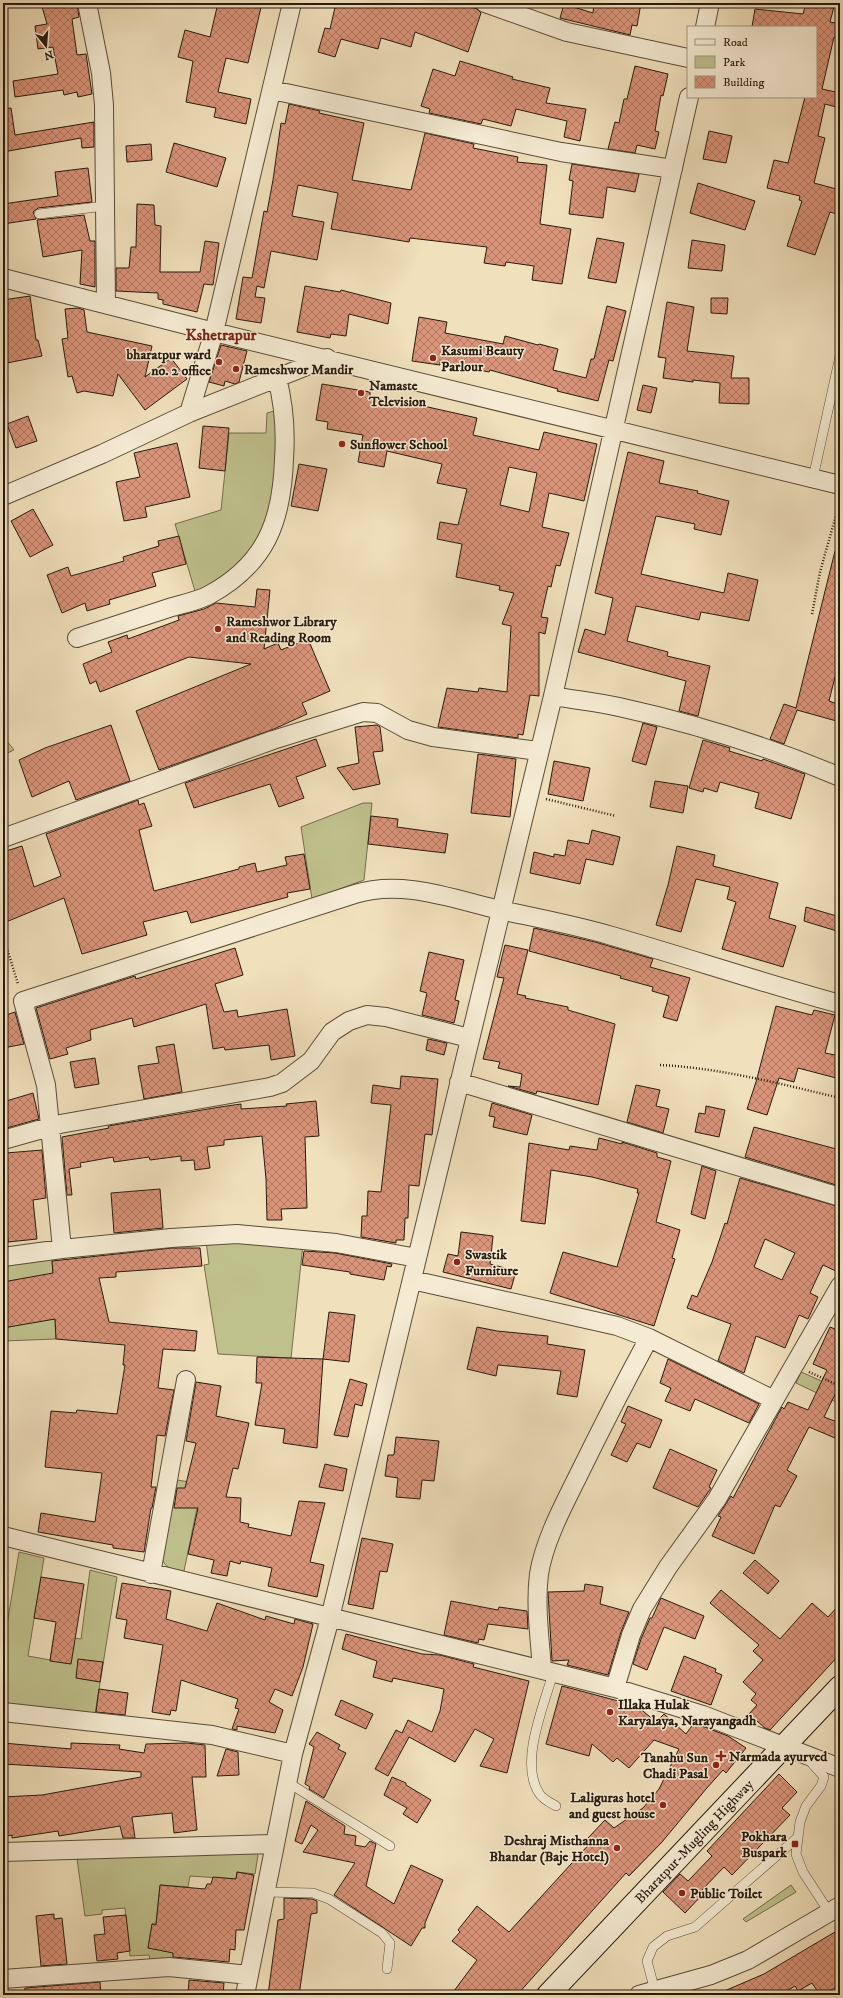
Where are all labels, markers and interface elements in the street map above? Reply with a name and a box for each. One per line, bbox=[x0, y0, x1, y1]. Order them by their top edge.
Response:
north arrow bbox=[26, 26, 66, 66]
legend bbox=[687, 26, 817, 98]
text: Road bbox=[723, 35, 748, 50]
text: N bbox=[42, 47, 55, 63]
text: Park bbox=[723, 55, 745, 70]
text: Building bbox=[723, 75, 764, 90]
district label: Kshetrapur bbox=[185, 325, 258, 345]
place label: Kasumi Beauty Parlour bbox=[441, 342, 524, 376]
place label: bharatpur ward no. 2 office bbox=[126, 346, 212, 380]
marker: Kasumi Beauty Parlour bbox=[428, 353, 438, 363]
marker: bharatpur ward no. 2 office bbox=[214, 357, 224, 367]
place label: Rameshwor Mandir bbox=[244, 361, 354, 379]
marker: Rameshwor Mandir bbox=[231, 364, 241, 374]
place label: Namaste Television bbox=[368, 377, 427, 411]
marker: Namaste Television bbox=[356, 388, 366, 398]
place label: Sunflower School bbox=[350, 436, 448, 454]
marker: Sunflower School bbox=[337, 439, 347, 449]
place label: Rameshwor Library and Reading Room bbox=[226, 613, 337, 647]
marker: Rameshwor Library and Reading Room bbox=[213, 624, 223, 634]
place label: Swastik Furniture bbox=[465, 1246, 518, 1280]
marker: Swastik Furniture bbox=[452, 1257, 462, 1267]
place label: Illaka Hulak Karyalaya, Narayangadh bbox=[618, 1696, 757, 1730]
marker: Illaka Hulak Karyalaya, Narayangadh bbox=[605, 1707, 615, 1717]
place label: Narmada ayurved bbox=[729, 1748, 828, 1766]
place label: Tanahu Sun Chadi Pasal bbox=[640, 1749, 709, 1783]
marker: Narmada ayurved bbox=[716, 1751, 726, 1761]
marker: Tanahu Sun Chadi Pasal bbox=[711, 1760, 721, 1770]
street label: Bharatpur-Mugling Highway bbox=[631, 1776, 758, 1908]
place label: Laliguras hotel and guest house bbox=[569, 1789, 656, 1823]
marker: Laliguras hotel and guest house bbox=[658, 1800, 668, 1810]
place label: Pokhara Buspark bbox=[741, 1828, 788, 1862]
place label: Deshraj Misthanna Bhandar (Baje Hotel) bbox=[489, 1832, 610, 1866]
marker: Pokhara Buspark bbox=[790, 1839, 800, 1849]
marker: Deshraj Misthanna Bhandar (Baje Hotel) bbox=[612, 1843, 622, 1853]
place label: Public Toilet bbox=[690, 1885, 763, 1903]
marker: Public Toilet bbox=[677, 1888, 687, 1898]

